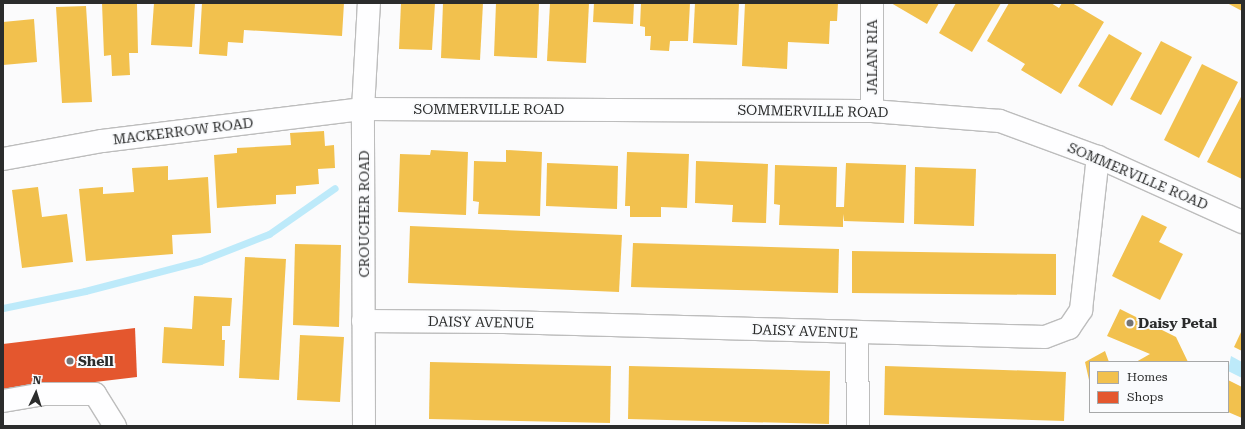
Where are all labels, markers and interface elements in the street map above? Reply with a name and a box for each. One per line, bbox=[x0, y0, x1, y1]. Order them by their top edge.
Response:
street label: JALAN RIA bbox=[864, 19, 880, 95]
street label: SOMMERVILLE ROAD bbox=[414, 101, 564, 117]
street label: SOMMERVILLE ROAD bbox=[737, 101, 889, 121]
street label: MACKERROW ROAD bbox=[112, 114, 254, 148]
street label: SOMMERVILLE ROAD bbox=[1065, 139, 1211, 213]
street label: CROUCHER ROAD bbox=[356, 150, 372, 278]
street label: DAISY AVENUE bbox=[428, 313, 534, 331]
place label: Daisy Petal bbox=[1138, 315, 1217, 331]
marker: Daisy Petal bbox=[1125, 318, 1135, 328]
street label: DAISY AVENUE bbox=[752, 321, 858, 341]
place label: Shell bbox=[78, 353, 113, 369]
marker: Shell bbox=[65, 356, 75, 366]
legend bbox=[1089, 361, 1229, 413]
text: Homes bbox=[1127, 370, 1167, 384]
north arrow bbox=[16, 373, 56, 413]
text: N bbox=[32, 374, 42, 387]
text: Shops bbox=[1127, 390, 1163, 404]

